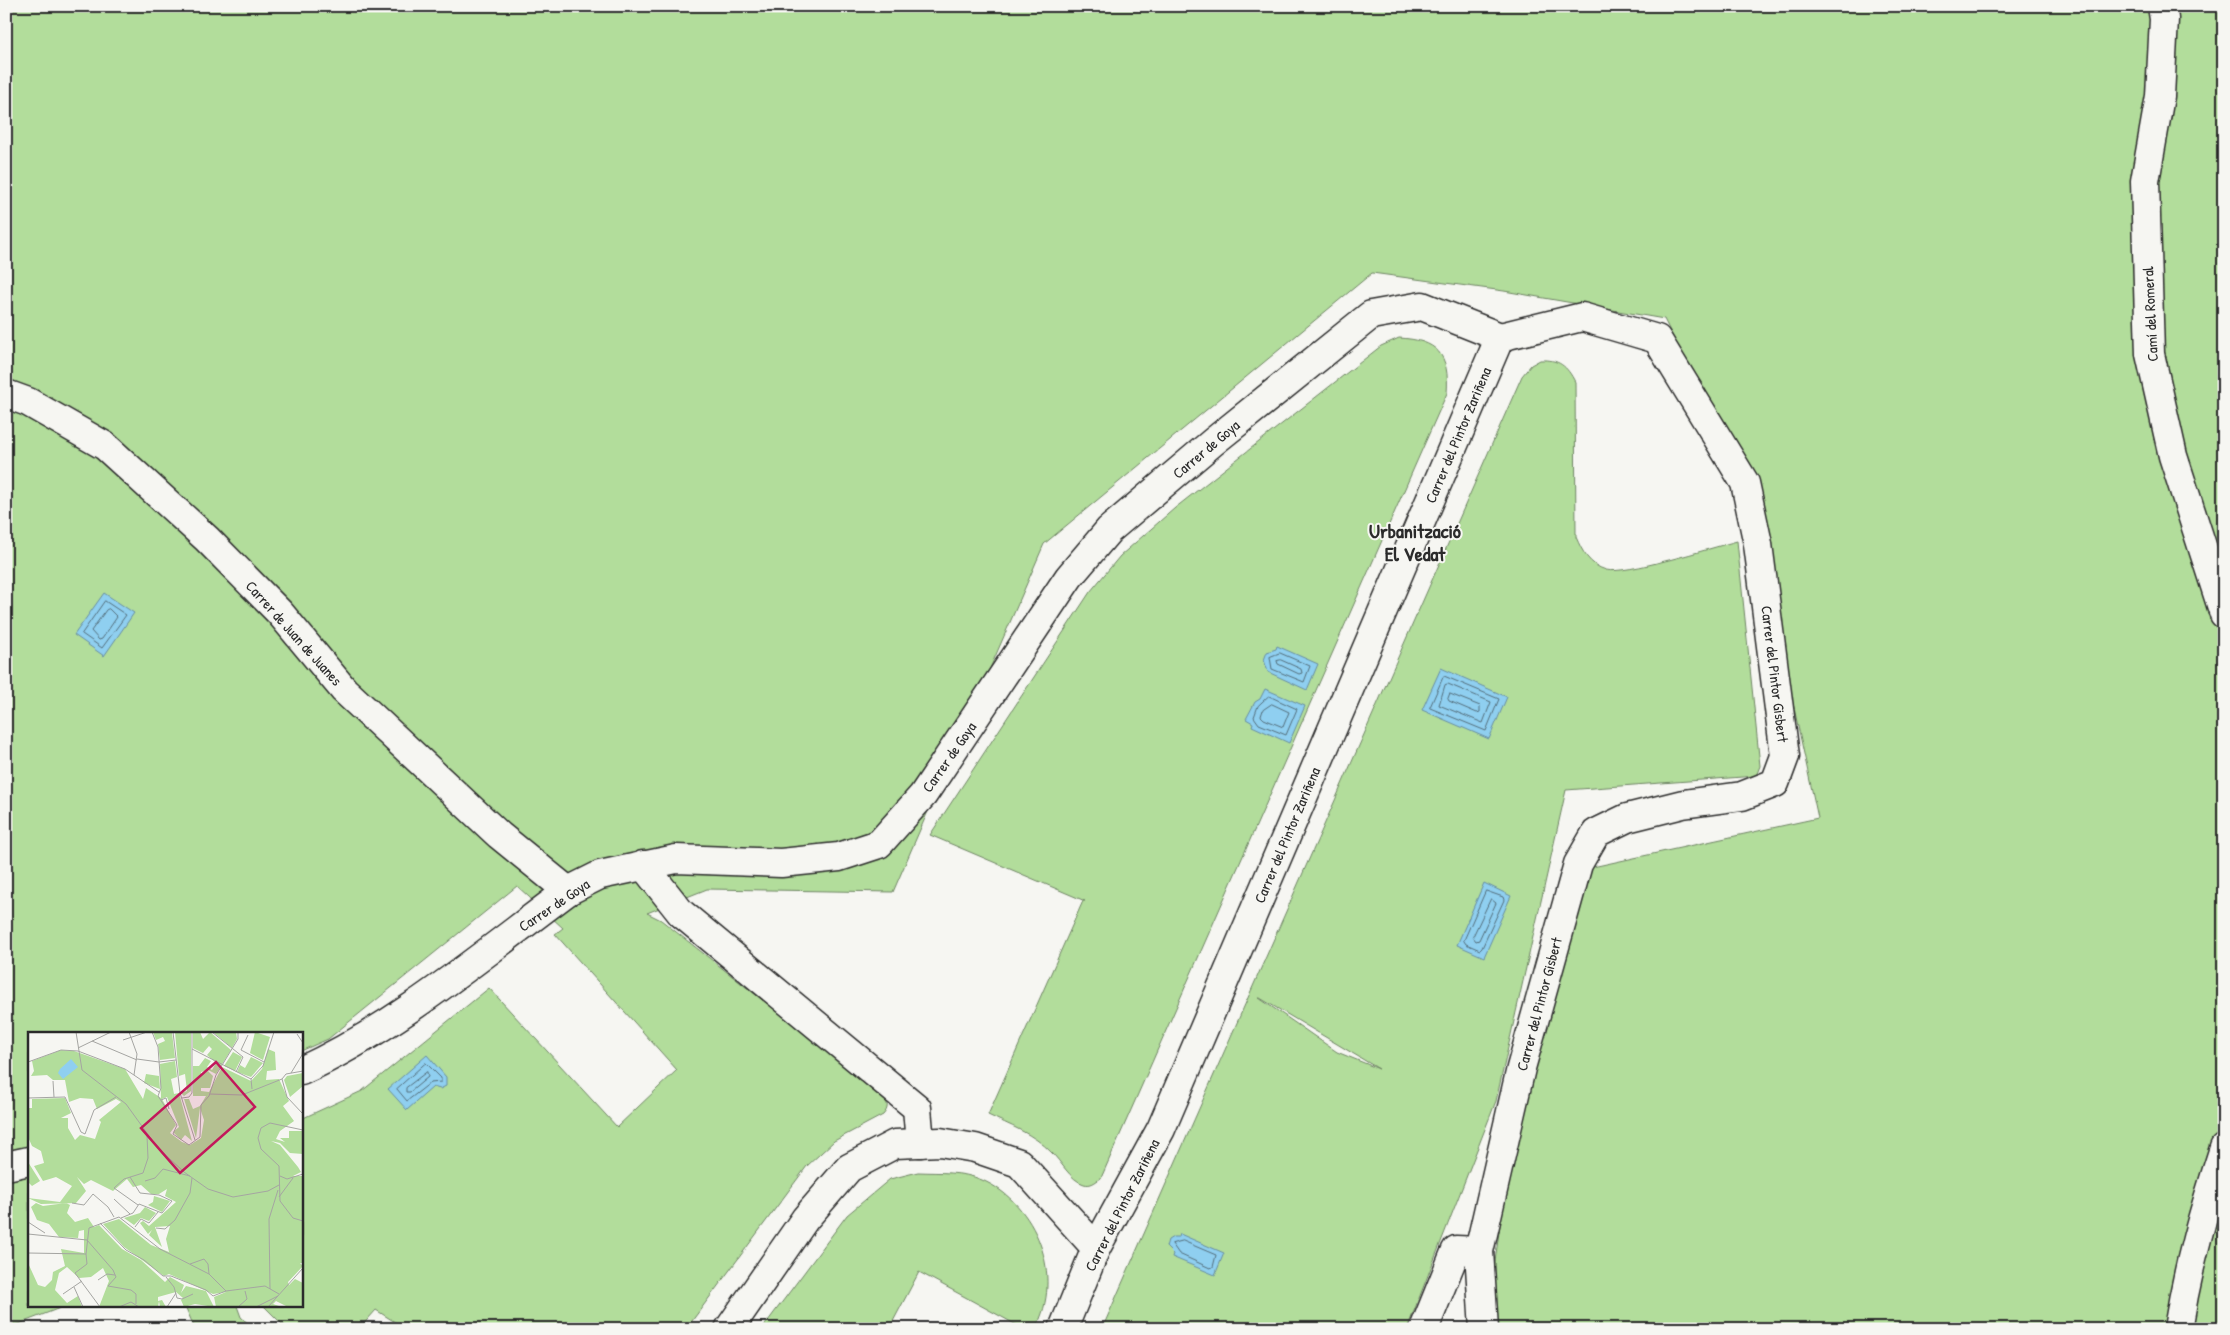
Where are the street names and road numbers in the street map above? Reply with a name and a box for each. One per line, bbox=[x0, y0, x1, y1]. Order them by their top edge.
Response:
street label: Camí del Romeral bbox=[2137, 266, 2163, 362]
street label: Carrer del Pintor Zariñena bbox=[1420, 364, 1496, 506]
street label: Carrer de Goya bbox=[1168, 415, 1244, 483]
street label: Carrer de Juan de Juanes bbox=[241, 576, 347, 690]
street label: Carrer del Pintor Gisbert bbox=[1756, 605, 1794, 744]
street label: Carrer de Goya bbox=[917, 717, 981, 796]
street label: Carrer del Pintor Zariñena bbox=[1249, 764, 1325, 906]
street label: Carrer de Goya bbox=[514, 873, 594, 937]
street label: Carrer del Pintor Gisbert bbox=[1511, 934, 1567, 1073]
street label: Carrer del Pintor Zariñena bbox=[1080, 1135, 1165, 1275]

